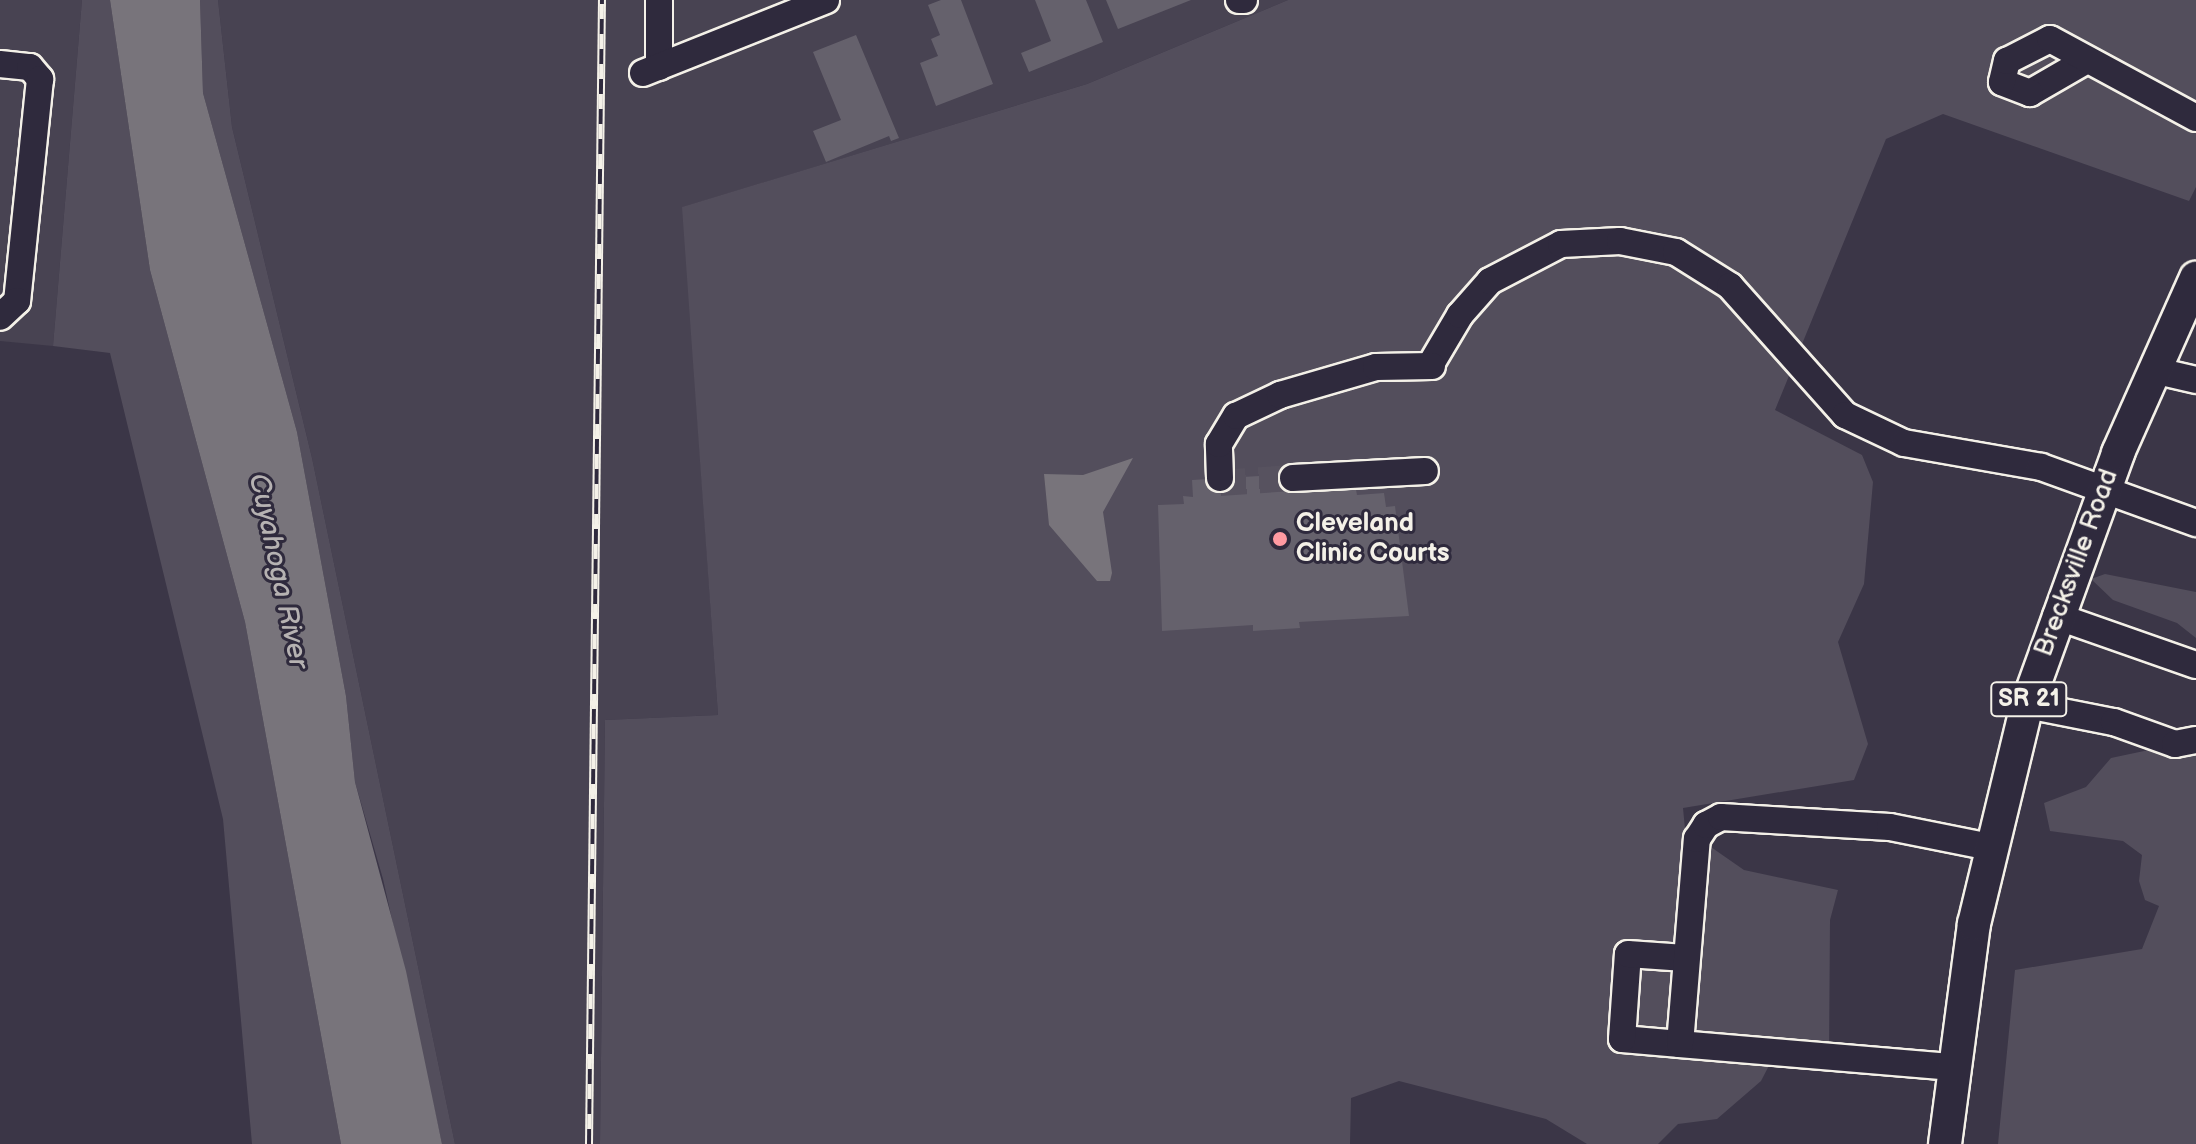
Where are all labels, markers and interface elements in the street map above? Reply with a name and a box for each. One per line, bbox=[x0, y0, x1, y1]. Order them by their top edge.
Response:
street label: Brecksville Road bbox=[2029, 465, 2125, 661]
water label: Cuyahoga River bbox=[241, 470, 315, 672]
place label: Cleveland Clinic Courts bbox=[1296, 508, 1450, 570]
marker: Cleveland Clinic Courts bbox=[1271, 530, 1289, 548]
road number: SR 21 bbox=[1989, 679, 2069, 719]

